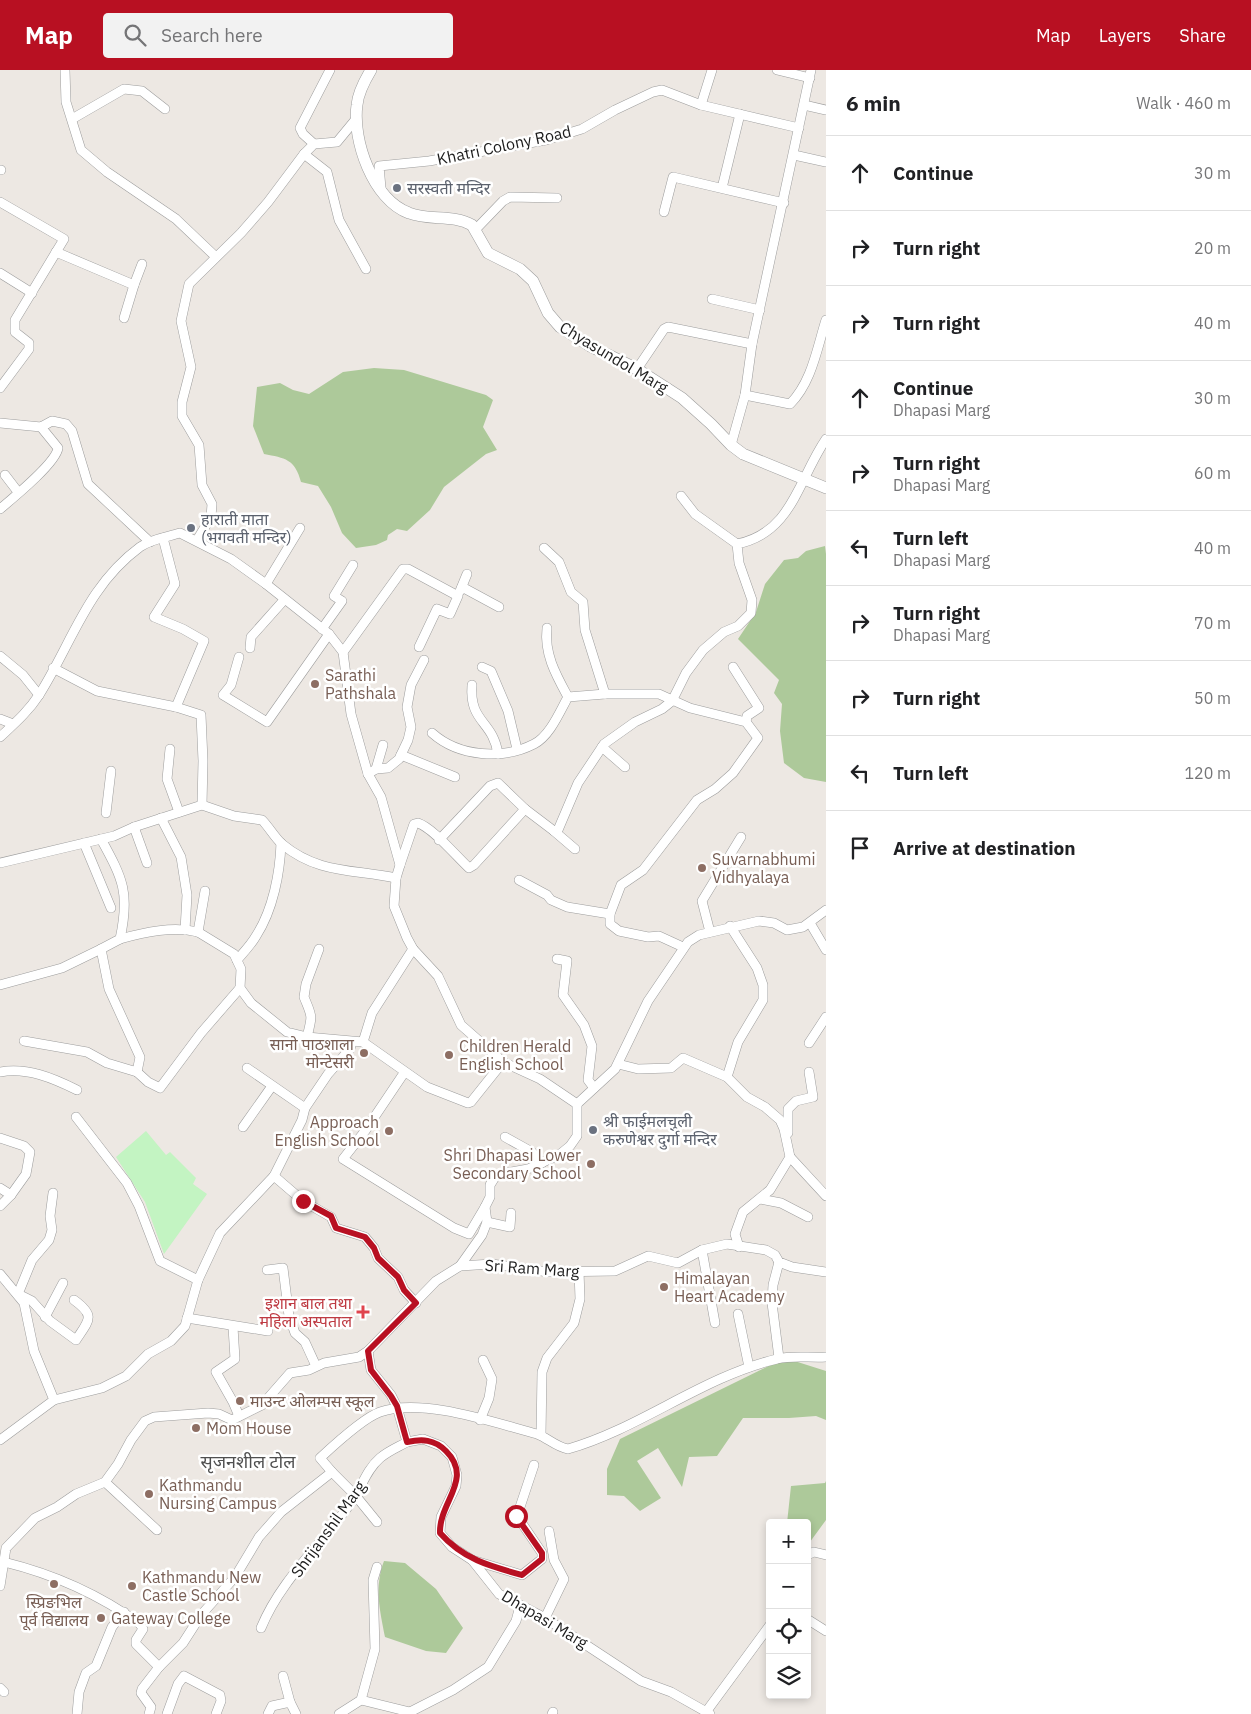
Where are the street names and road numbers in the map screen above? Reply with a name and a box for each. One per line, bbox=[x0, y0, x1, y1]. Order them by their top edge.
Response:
street label: Khatri Colony Road bbox=[435, 121, 573, 169]
street label: Chyasundol Marg bbox=[556, 317, 672, 398]
street label: Sri Ram Marg bbox=[484, 1255, 581, 1281]
street label: Shrijanshil Marg bbox=[286, 1476, 370, 1581]
street label: Dhapasi Marg bbox=[498, 1585, 592, 1653]

